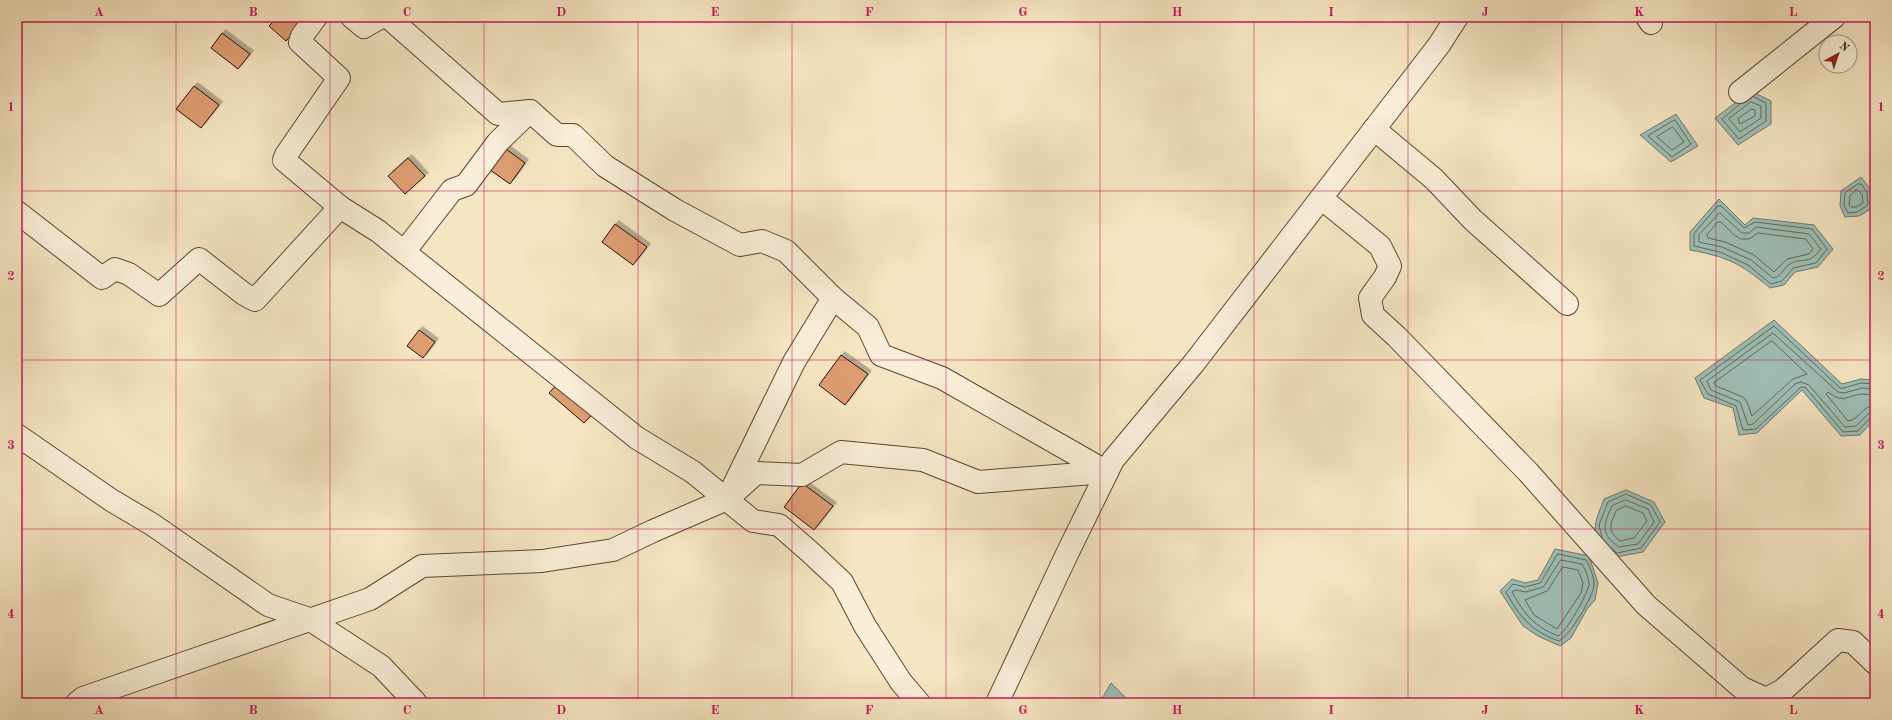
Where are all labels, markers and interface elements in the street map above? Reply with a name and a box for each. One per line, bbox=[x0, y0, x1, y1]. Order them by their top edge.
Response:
text: A bbox=[94, 6, 104, 19]
text: B bbox=[248, 6, 258, 19]
text: C bbox=[403, 6, 411, 19]
text: D bbox=[556, 6, 566, 19]
text: E bbox=[711, 6, 720, 19]
text: F bbox=[865, 6, 874, 19]
text: G bbox=[1018, 6, 1028, 19]
text: H bbox=[1172, 6, 1183, 19]
text: I bbox=[1328, 6, 1334, 19]
text: J bbox=[1481, 6, 1489, 19]
text: K bbox=[1634, 6, 1644, 19]
text: L bbox=[1789, 6, 1798, 19]
north arrow bbox=[1818, 34, 1858, 74]
text: N bbox=[1837, 41, 1851, 55]
text: 1 bbox=[7, 101, 15, 114]
text: 1 bbox=[1877, 101, 1885, 114]
text: 2 bbox=[7, 270, 15, 283]
text: 2 bbox=[1877, 270, 1885, 283]
text: 3 bbox=[7, 439, 15, 452]
text: 3 bbox=[1877, 439, 1885, 452]
text: 4 bbox=[7, 608, 15, 621]
text: 4 bbox=[1877, 608, 1885, 621]
text: A bbox=[94, 704, 104, 717]
text: B bbox=[248, 704, 258, 717]
text: C bbox=[403, 704, 411, 717]
text: D bbox=[556, 704, 566, 717]
text: E bbox=[711, 704, 720, 717]
text: F bbox=[865, 704, 874, 717]
text: G bbox=[1018, 704, 1028, 717]
text: H bbox=[1172, 704, 1183, 717]
text: I bbox=[1328, 704, 1334, 717]
text: J bbox=[1481, 704, 1489, 717]
text: K bbox=[1634, 704, 1644, 717]
text: L bbox=[1789, 704, 1798, 717]

